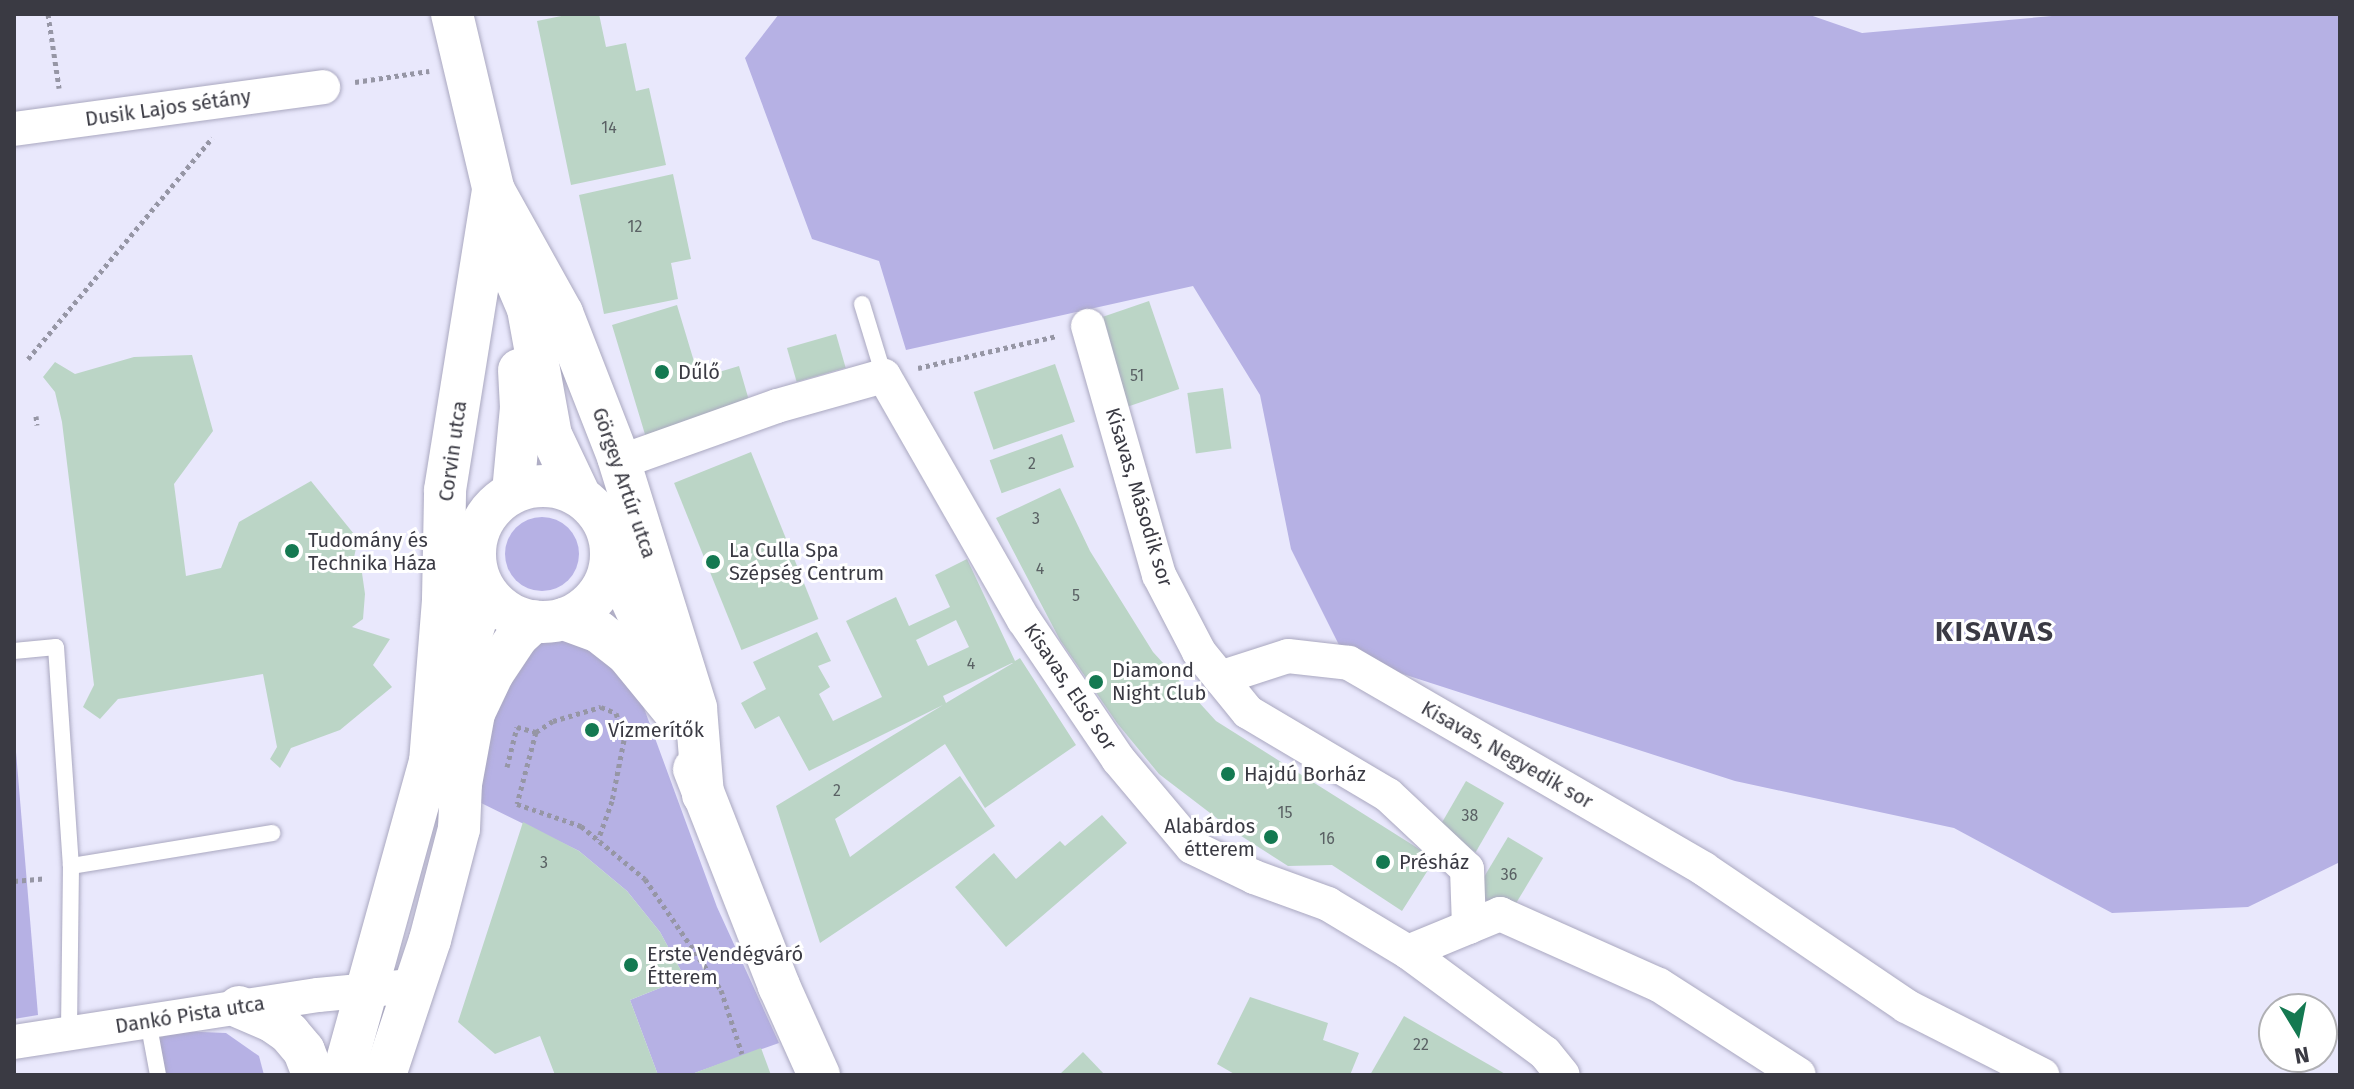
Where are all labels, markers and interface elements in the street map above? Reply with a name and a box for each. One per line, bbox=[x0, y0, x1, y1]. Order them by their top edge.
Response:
street label: Dusik Lajos sétány bbox=[84, 84, 252, 132]
house number: 14 bbox=[601, 118, 617, 138]
house number: 12 bbox=[628, 217, 642, 237]
place label: Dűlő bbox=[678, 360, 720, 384]
marker: Dűlő bbox=[653, 363, 671, 381]
house number: 51 bbox=[1130, 366, 1144, 386]
street label: Corvin utca bbox=[434, 399, 472, 503]
street label: Görgey Artúr utca bbox=[587, 405, 661, 561]
street label: Kisavas, Második sor bbox=[1100, 405, 1178, 589]
house number: 2 bbox=[1028, 454, 1036, 474]
house number: 3 bbox=[1032, 509, 1040, 529]
place label: Tudomány és Technika Háza bbox=[308, 528, 437, 575]
place label: La Culla Spa Szépség Centrum bbox=[729, 538, 884, 585]
marker: Tudomány és Technika Háza bbox=[283, 542, 301, 560]
marker: La Culla Spa Szépség Centrum bbox=[704, 553, 722, 571]
house number: 4 bbox=[1036, 559, 1044, 579]
house number: 5 bbox=[1072, 586, 1080, 606]
district label: KISAVAS bbox=[1935, 615, 2055, 649]
street label: Kisavas, Első sor bbox=[1019, 619, 1121, 755]
house number: 4 bbox=[967, 654, 975, 674]
place label: Diamond Night Club bbox=[1112, 658, 1206, 705]
marker: Diamond Night Club bbox=[1087, 673, 1105, 691]
street label: Kisavas, Negyedik sor bbox=[1417, 696, 1597, 814]
place label: Vízmerítők bbox=[608, 718, 704, 742]
marker: Vízmerítők bbox=[583, 721, 601, 739]
place label: Hajdú Borház bbox=[1244, 762, 1366, 786]
marker: Hajdú Borház bbox=[1219, 765, 1237, 783]
house number: 2 bbox=[833, 781, 841, 801]
house number: 15 bbox=[1278, 803, 1292, 823]
house number: 38 bbox=[1462, 806, 1478, 826]
place label: Alabárdos étterem bbox=[1164, 814, 1255, 861]
marker: Alabárdos étterem bbox=[1262, 828, 1280, 846]
house number: 16 bbox=[1319, 829, 1335, 849]
place label: Présház bbox=[1399, 850, 1469, 874]
house number: 3 bbox=[540, 853, 548, 873]
marker: Présház bbox=[1374, 853, 1392, 871]
house number: 36 bbox=[1501, 865, 1517, 885]
place label: Erste Vendégváró Étterem bbox=[647, 942, 803, 989]
marker: Erste Vendégváró Étterem bbox=[622, 956, 640, 974]
street label: Dankó Pista utca bbox=[114, 991, 266, 1039]
north arrow bbox=[2258, 993, 2338, 1073]
house number: 22 bbox=[1413, 1035, 1429, 1055]
text: N bbox=[2292, 1041, 2311, 1070]

